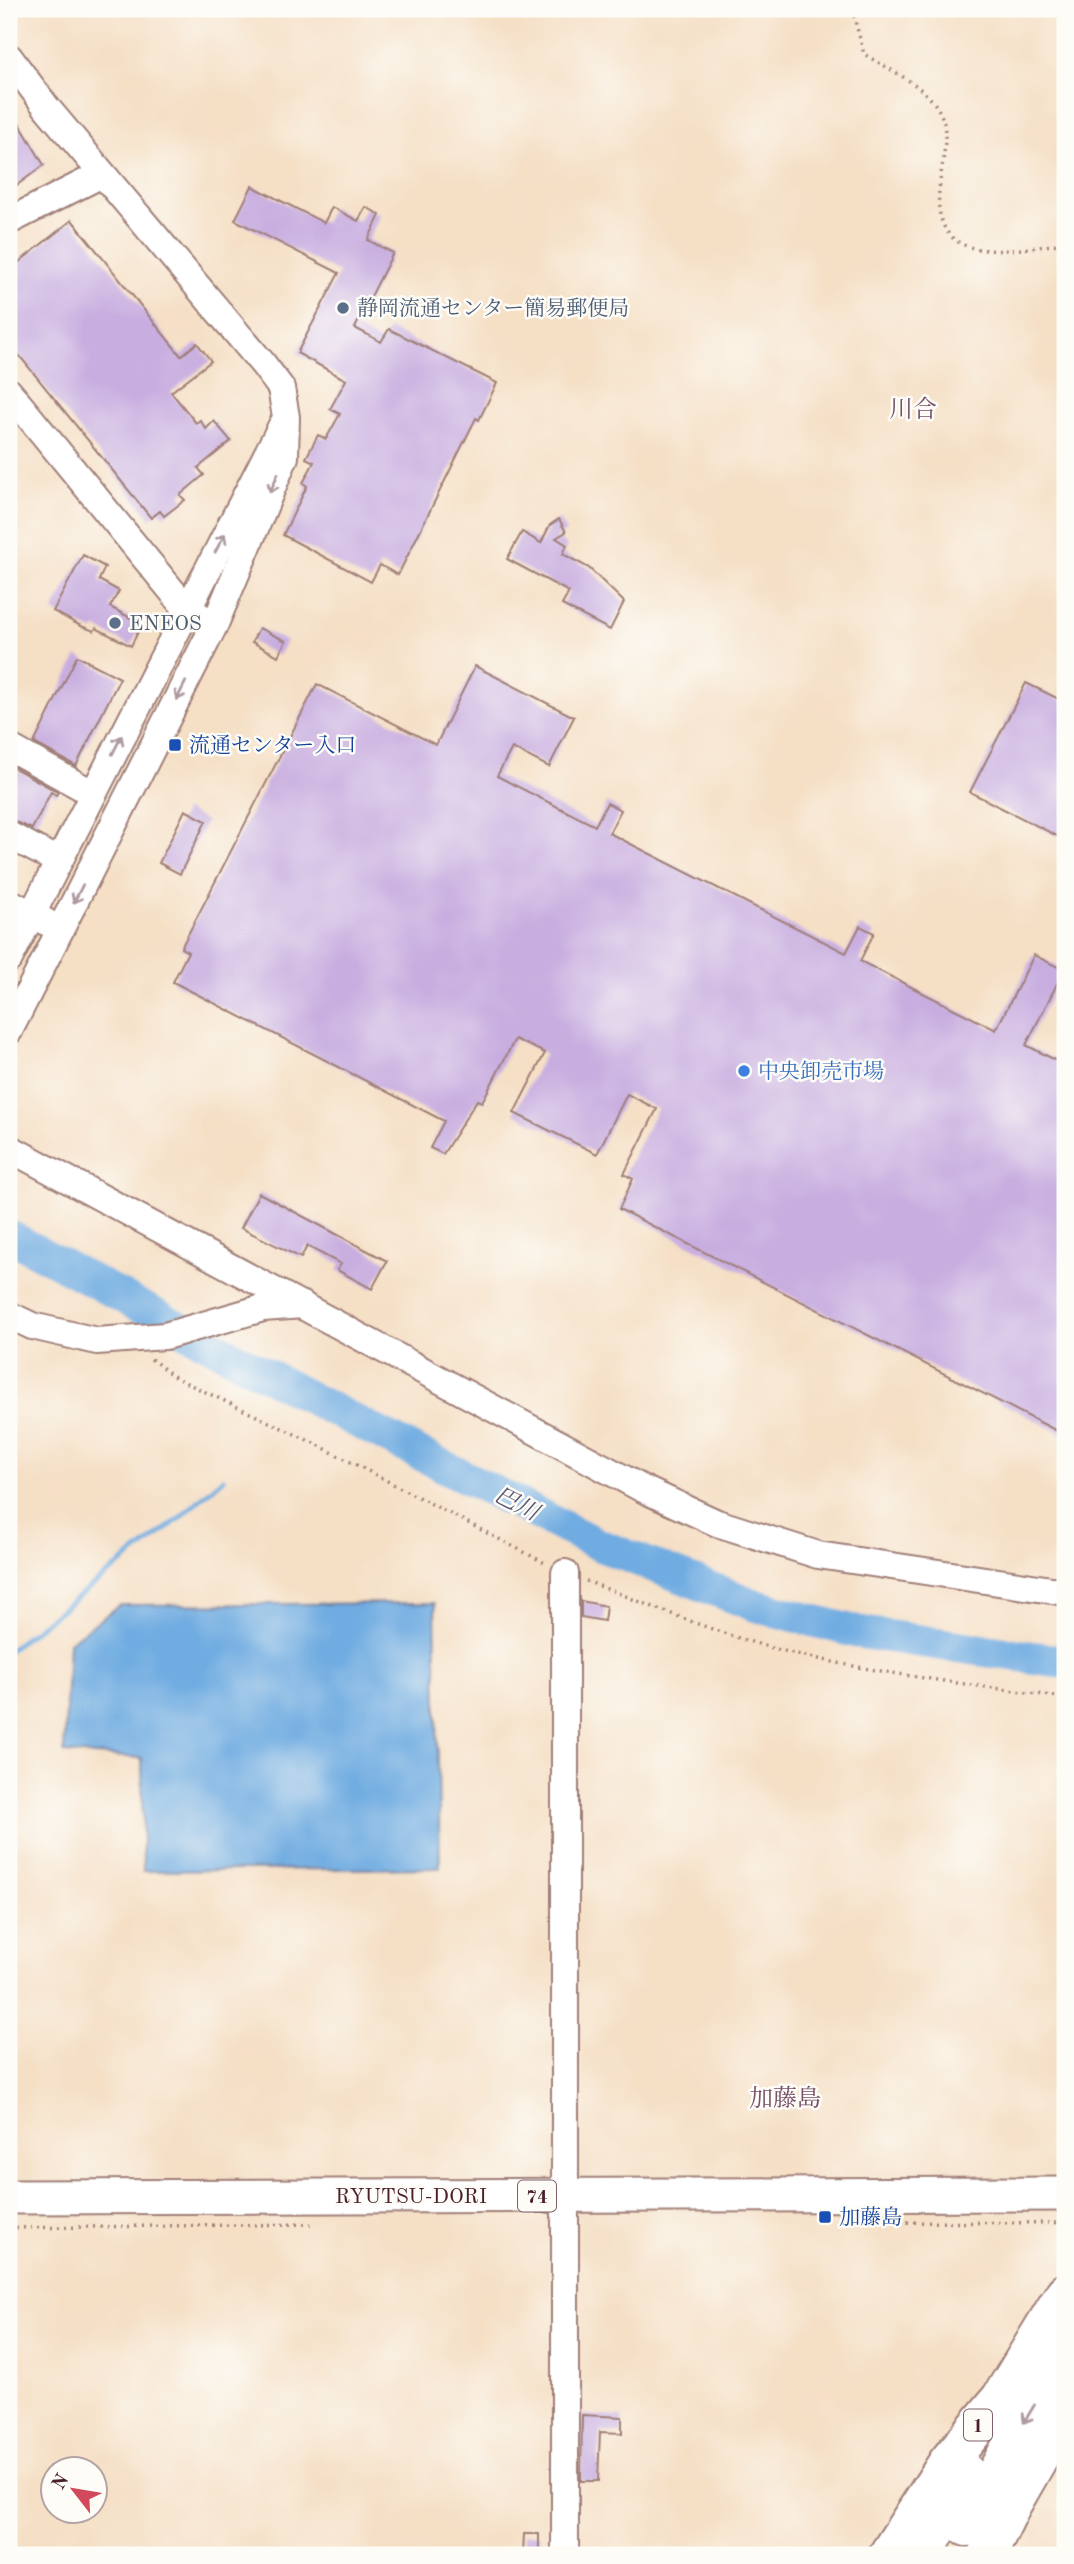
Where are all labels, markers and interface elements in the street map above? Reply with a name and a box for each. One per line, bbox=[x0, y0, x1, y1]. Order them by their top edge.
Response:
place label: 静岡流通センター簡易郵便局 bbox=[357, 297, 629, 320]
marker: 静岡流通センター簡易郵便局 bbox=[335, 300, 351, 316]
district label: 川合 bbox=[889, 396, 937, 423]
one-way arrow bbox=[267, 472, 280, 494]
one-way arrow bbox=[214, 533, 227, 554]
place label: ENEOS bbox=[129, 614, 202, 635]
marker: ENEOS bbox=[107, 615, 123, 631]
one-way arrow bbox=[174, 680, 188, 701]
place label: 流通センター入口 bbox=[189, 734, 356, 757]
one-way arrow bbox=[110, 735, 124, 756]
marker: 流通センター入口 bbox=[167, 737, 183, 753]
one-way arrow bbox=[71, 883, 85, 904]
place label: 中央卸売市場 bbox=[758, 1060, 884, 1083]
marker: 中央卸売市場 bbox=[736, 1063, 752, 1079]
water label: 巴川 bbox=[491, 1483, 545, 1526]
district label: 加藤島 bbox=[749, 2085, 821, 2112]
road number: 74 bbox=[518, 2180, 556, 2212]
street label: RYUTSU-DORI bbox=[335, 2187, 487, 2208]
place label: 加藤島 bbox=[839, 2206, 902, 2229]
marker: 加藤島 bbox=[817, 2209, 833, 2225]
one-way arrow bbox=[1022, 2403, 1036, 2423]
road number: 1 bbox=[964, 2410, 992, 2440]
north arrow bbox=[38, 2456, 108, 2526]
text: N bbox=[50, 2471, 74, 2494]

